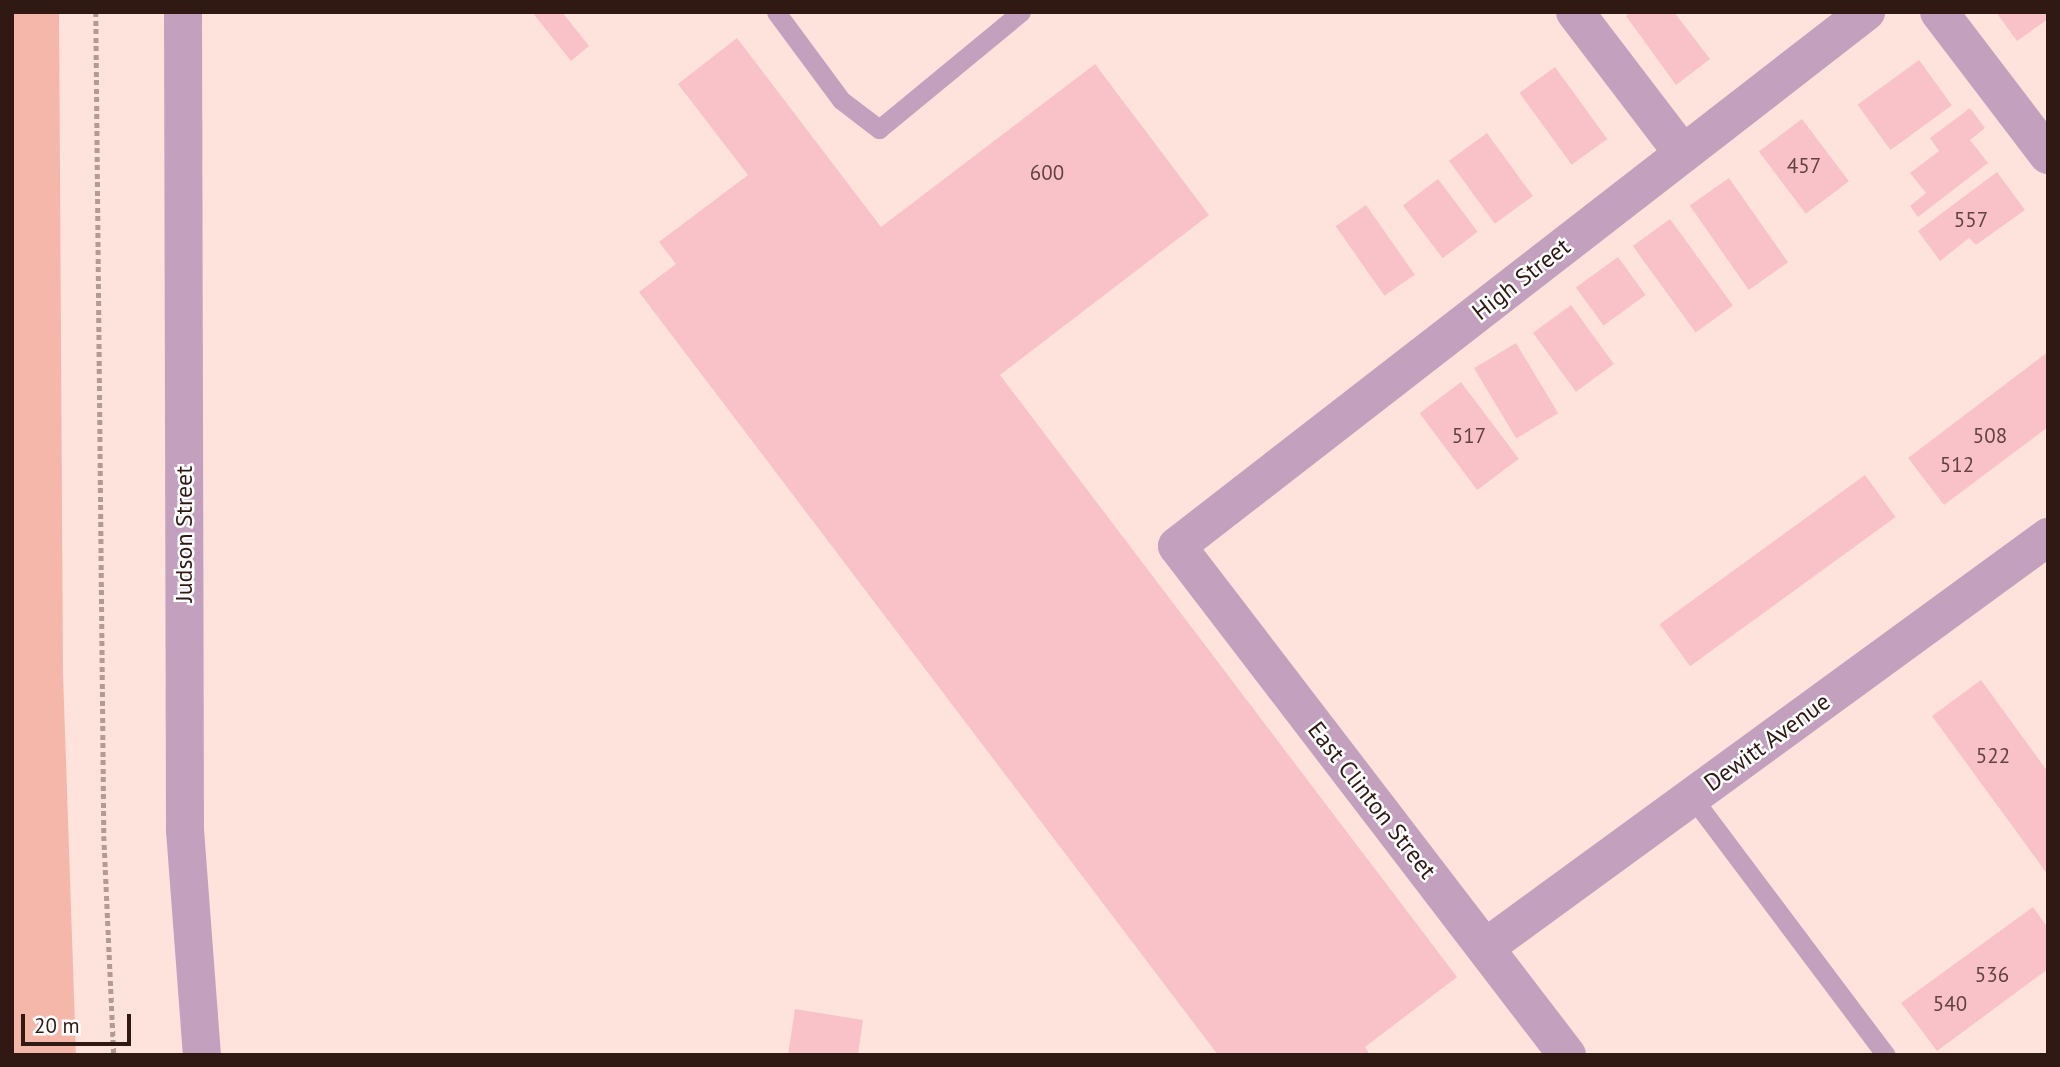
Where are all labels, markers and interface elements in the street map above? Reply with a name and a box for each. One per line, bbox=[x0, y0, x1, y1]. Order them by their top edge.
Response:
house number: 457 bbox=[1787, 153, 1821, 179]
house number: 600 bbox=[1030, 160, 1064, 186]
house number: 557 bbox=[1954, 207, 1988, 233]
street label: High Street bbox=[1466, 232, 1576, 326]
house number: 517 bbox=[1452, 423, 1486, 449]
house number: 508 bbox=[1973, 423, 2007, 449]
house number: 512 bbox=[1940, 452, 1974, 478]
street label: Judson Street bbox=[170, 466, 198, 602]
street label: Dewitt Avenue bbox=[1698, 686, 1836, 798]
street label: East Clinton Street bbox=[1302, 716, 1442, 884]
house number: 522 bbox=[1976, 743, 2010, 769]
house number: 536 bbox=[1975, 962, 2009, 988]
house number: 540 bbox=[1933, 991, 1967, 1017]
scale bar bbox=[24, 1000, 135, 1044]
text: 20 m bbox=[34, 1012, 80, 1039]

